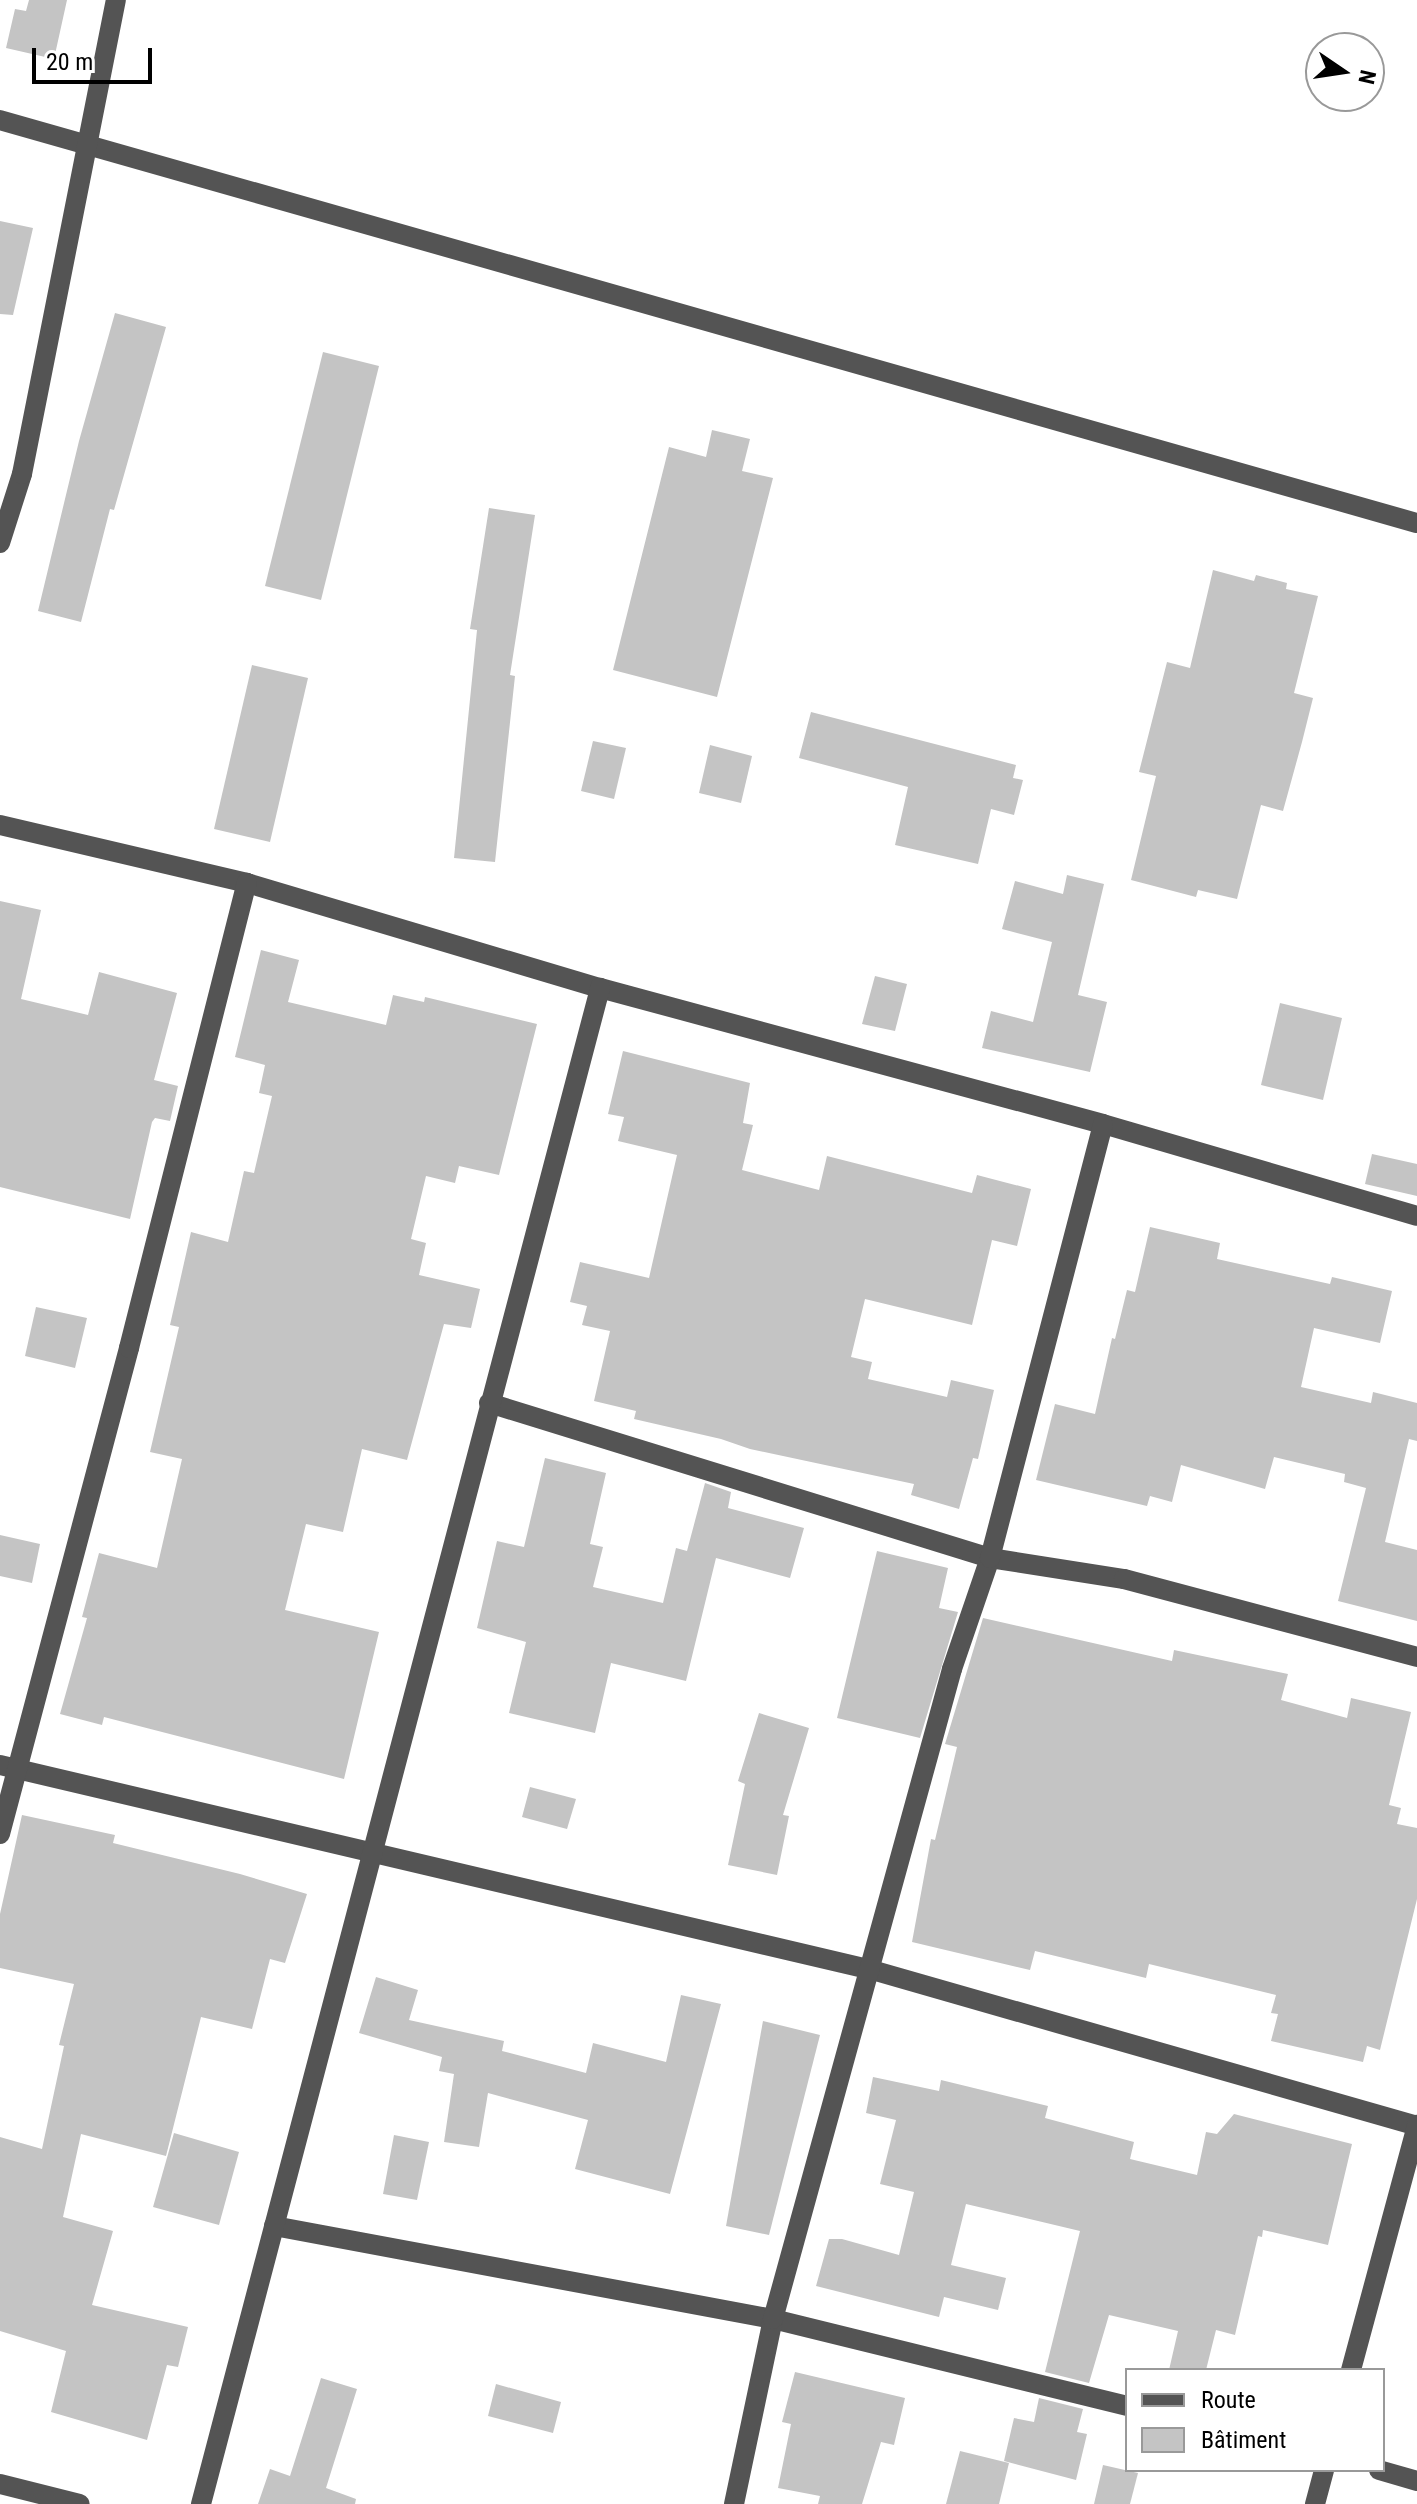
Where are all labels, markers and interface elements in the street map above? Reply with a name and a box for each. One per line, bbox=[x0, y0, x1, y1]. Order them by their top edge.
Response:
scale bar bbox=[36, 32, 156, 82]
north arrow bbox=[1305, 32, 1385, 112]
text: 20 m bbox=[46, 48, 93, 76]
text: N bbox=[1353, 68, 1381, 86]
legend bbox=[1125, 2368, 1385, 2472]
text: Route bbox=[1201, 2386, 1256, 2414]
text: Bâtiment bbox=[1201, 2426, 1286, 2454]

